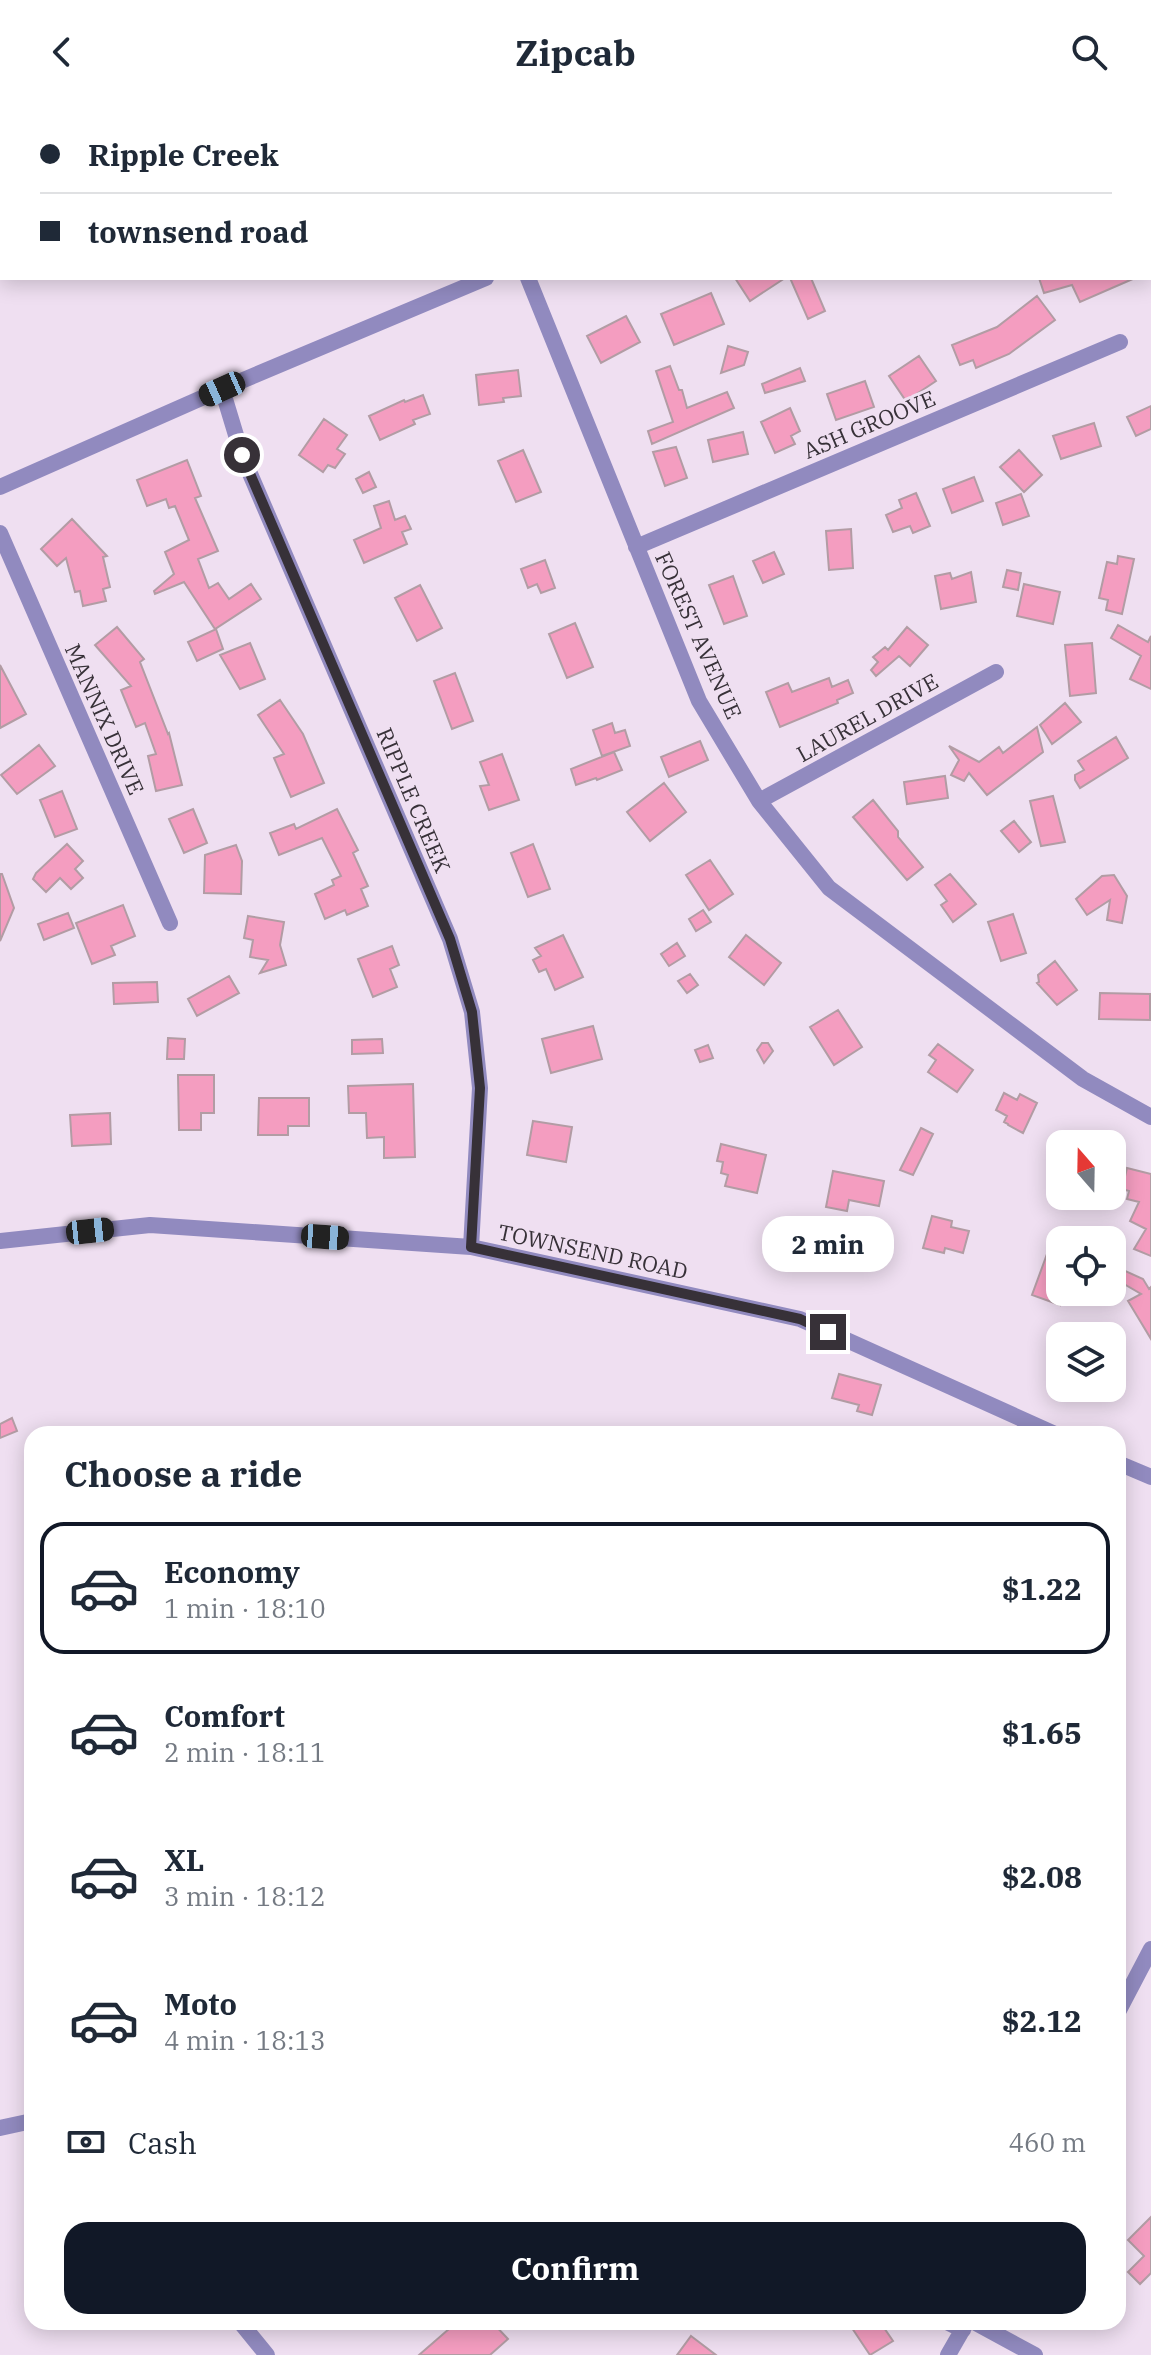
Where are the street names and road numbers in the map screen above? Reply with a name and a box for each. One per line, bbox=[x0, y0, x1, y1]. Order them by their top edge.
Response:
street label: ASH GROOVE bbox=[799, 383, 939, 465]
street label: FOREST AVENUE bbox=[649, 547, 749, 723]
street label: MANNIX DRIVE bbox=[59, 639, 151, 799]
street label: LAUREL DRIVE bbox=[791, 666, 943, 768]
street label: RIPPLE CREEK bbox=[370, 723, 458, 877]
street label: TOWNSEND ROAD bbox=[496, 1217, 690, 1285]

